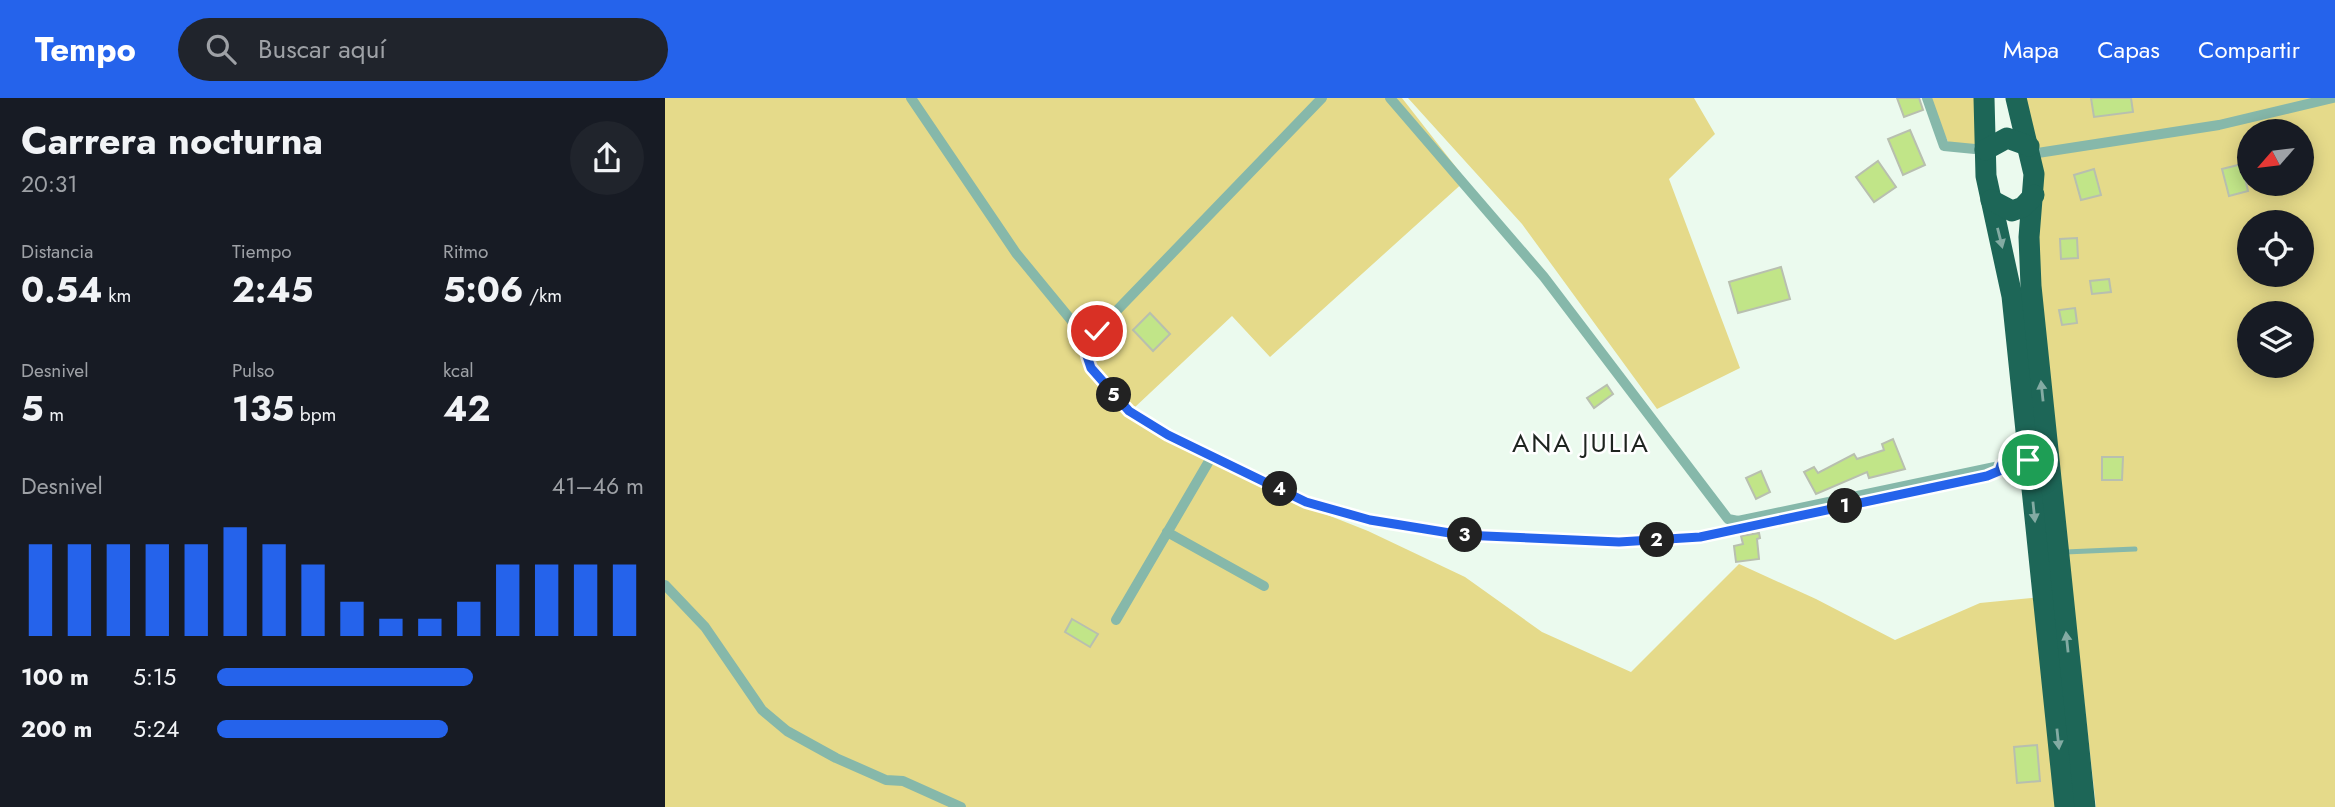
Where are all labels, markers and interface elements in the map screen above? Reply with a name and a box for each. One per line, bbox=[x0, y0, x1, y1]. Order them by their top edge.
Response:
search box bbox=[178, 18, 668, 81]
text: Tempo bbox=[35, 26, 136, 73]
icon: search bbox=[202, 30, 240, 68]
text: Buscar aquí bbox=[258, 30, 386, 68]
text: Mapa bbox=[2003, 32, 2059, 67]
text: Capas bbox=[2097, 32, 2160, 67]
text: Compartir bbox=[2198, 32, 2300, 67]
text: Carrera nocturna bbox=[21, 113, 323, 168]
north arrow bbox=[2237, 119, 2313, 196]
map controls bbox=[2237, 119, 2314, 378]
button: share bbox=[570, 121, 644, 195]
text: 20:31 bbox=[21, 167, 78, 201]
button: locate bbox=[2237, 210, 2314, 287]
one-way arrow bbox=[1995, 227, 2006, 249]
text: Distancia bbox=[21, 238, 93, 265]
text: Tiempo bbox=[232, 238, 292, 265]
text: Ritmo bbox=[443, 238, 488, 265]
text: 0.54 bbox=[21, 265, 102, 315]
text: 2:45 bbox=[232, 265, 313, 315]
text: 5:06 bbox=[443, 265, 523, 315]
text: km bbox=[102, 282, 131, 309]
text: /km bbox=[523, 282, 562, 309]
pin bbox=[1067, 301, 1127, 361]
button: layers bbox=[2237, 301, 2314, 378]
icon: check bbox=[1078, 312, 1116, 350]
text: Desnivel bbox=[21, 357, 89, 384]
text: Pulso bbox=[232, 357, 274, 384]
text: kcal bbox=[443, 357, 474, 384]
pin: 5 bbox=[1097, 378, 1131, 412]
one-way arrow bbox=[2036, 380, 2047, 402]
text: 5 bbox=[1107, 381, 1120, 408]
text: 5 bbox=[21, 384, 44, 434]
text: 135 bbox=[232, 384, 294, 434]
text: 42 bbox=[443, 384, 490, 434]
text: m bbox=[44, 401, 64, 428]
text: bpm bbox=[294, 401, 336, 428]
district label: ANA JULIA bbox=[1512, 424, 1650, 462]
pin bbox=[1998, 430, 2058, 490]
icon: arrive bbox=[2009, 441, 2047, 479]
text: Desnivel bbox=[21, 469, 103, 503]
text: 41–46 m bbox=[552, 469, 644, 503]
pin: 4 bbox=[1263, 472, 1297, 506]
text: 4 bbox=[1273, 475, 1286, 502]
pin: 1 bbox=[1827, 488, 1863, 524]
text: 1 bbox=[1840, 492, 1849, 519]
one-way arrow bbox=[2029, 501, 2040, 523]
pin: 3 bbox=[1447, 518, 1483, 552]
text: 3 bbox=[1459, 521, 1470, 548]
pin: 2 bbox=[1639, 522, 1675, 558]
text: 2 bbox=[1650, 526, 1663, 553]
one-way arrow bbox=[2062, 630, 2073, 652]
text: 100 m bbox=[21, 660, 89, 694]
text: 5:15 bbox=[133, 660, 176, 694]
text: 200 m bbox=[21, 712, 92, 746]
text: 5:24 bbox=[133, 712, 179, 746]
one-way arrow bbox=[2052, 728, 2063, 750]

